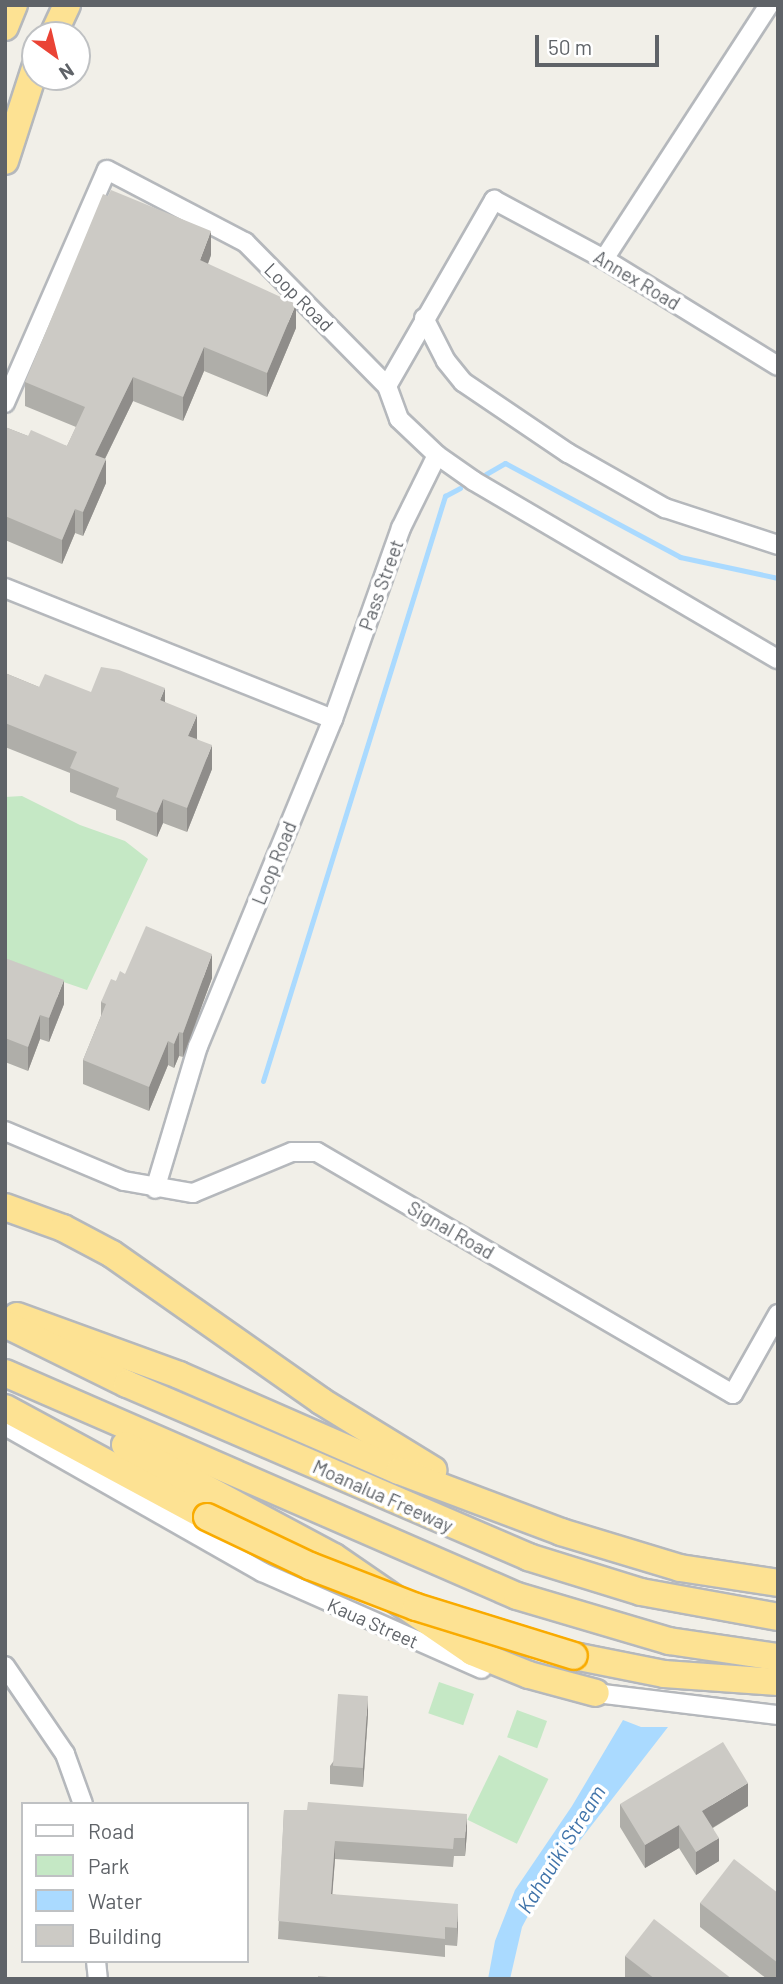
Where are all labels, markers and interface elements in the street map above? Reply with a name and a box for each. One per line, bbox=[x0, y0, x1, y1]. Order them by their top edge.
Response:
north arrow bbox=[21, 21, 91, 91]
scale bar bbox=[538, 21, 662, 65]
text: 50 m bbox=[548, 34, 592, 59]
text: N bbox=[55, 59, 79, 85]
street label: Annex Road bbox=[590, 245, 684, 315]
street label: Loop Road bbox=[260, 258, 338, 336]
street label: Pass Street bbox=[354, 537, 408, 633]
street label: Loop Road bbox=[247, 818, 301, 908]
street label: Signal Road bbox=[404, 1196, 498, 1264]
street label: Moanalua Freeway bbox=[309, 1455, 457, 1537]
street label: Kaua Street bbox=[324, 1593, 422, 1653]
water label: Kahauiki Stream bbox=[512, 1780, 610, 1918]
legend bbox=[21, 1802, 248, 1963]
text: Road bbox=[88, 1818, 134, 1843]
text: Park bbox=[88, 1853, 129, 1878]
text: Water bbox=[88, 1888, 142, 1913]
text: Building bbox=[88, 1923, 162, 1948]

